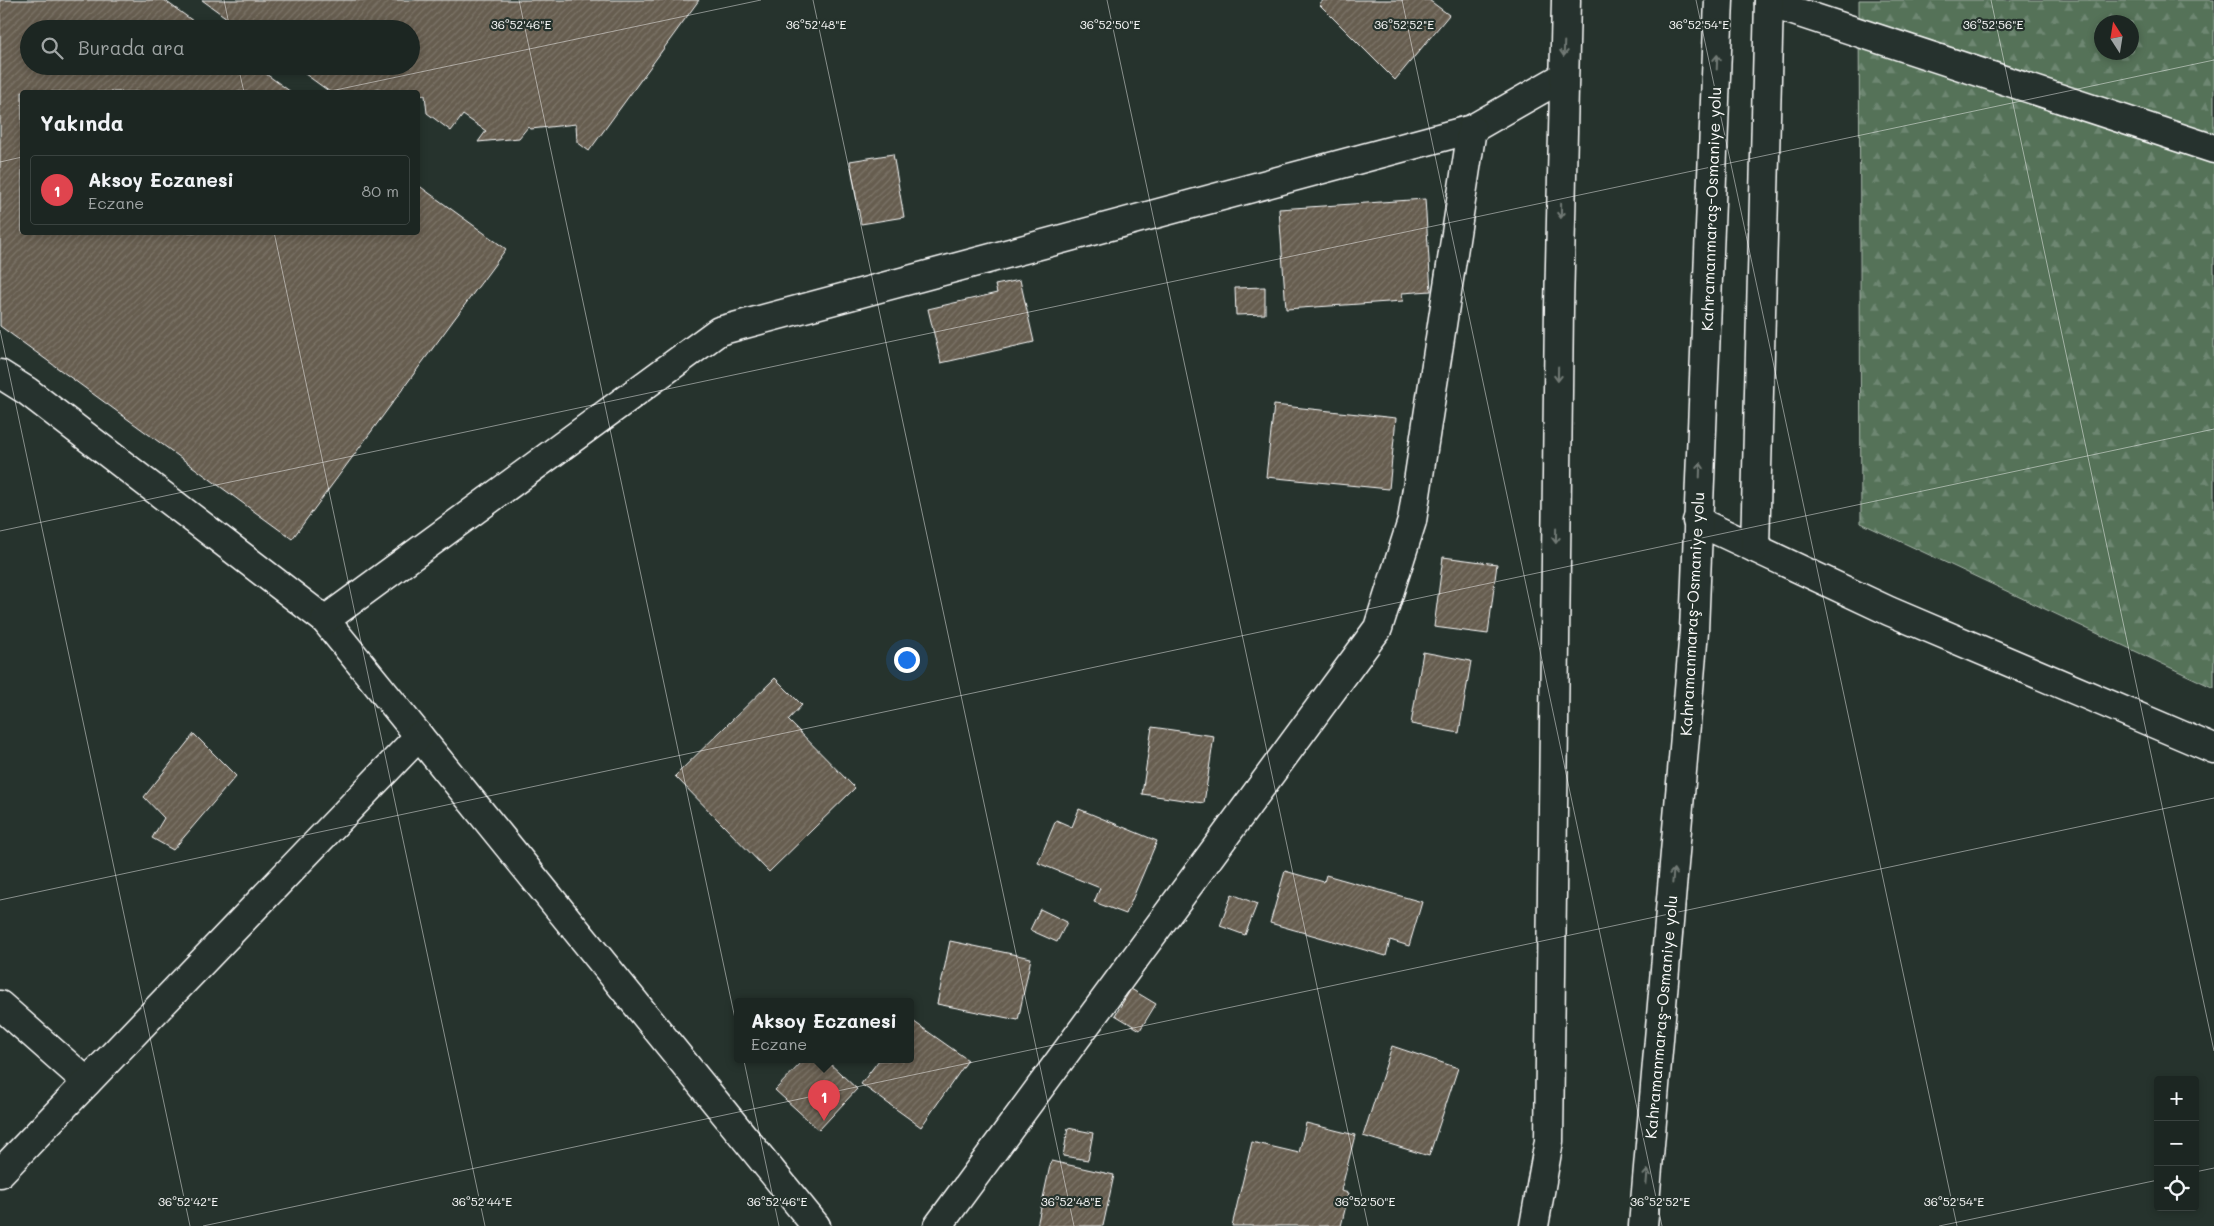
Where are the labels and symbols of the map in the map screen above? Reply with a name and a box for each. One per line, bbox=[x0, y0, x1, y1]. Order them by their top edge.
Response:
north arrow bbox=[2094, 15, 2139, 60]
text: 36°52'46"E bbox=[491, 16, 551, 32]
text: 36°52'48"E bbox=[786, 16, 846, 32]
text: 36°52'50"E bbox=[1080, 16, 1140, 32]
text: 36°52'52"E bbox=[1374, 16, 1434, 32]
text: 36°52'54"E bbox=[1669, 16, 1729, 32]
text: 36°52'56"E bbox=[1963, 16, 2023, 32]
one-way arrow bbox=[1560, 40, 1569, 56]
one-way arrow bbox=[1712, 55, 1721, 71]
street label: Kahramanmaraş-Osmaniye yolu bbox=[1696, 86, 1725, 332]
one-way arrow bbox=[1556, 202, 1566, 219]
one-way arrow bbox=[1553, 365, 1563, 381]
one-way arrow bbox=[1695, 462, 1704, 478]
street label: Kahramanmaraş-Osmaniye yolu bbox=[1675, 491, 1708, 737]
one-way arrow bbox=[1551, 528, 1561, 544]
your location bbox=[894, 647, 920, 673]
one-way arrow bbox=[1668, 868, 1678, 884]
street label: Kahramanmaraş-Osmaniye yolu bbox=[1639, 894, 1682, 1140]
pin: 1 bbox=[808, 1080, 840, 1121]
one-way arrow bbox=[1642, 1170, 1652, 1186]
text: 36°52'42"E bbox=[158, 1193, 218, 1209]
text: 36°52'44"E bbox=[452, 1193, 512, 1209]
text: 36°52'46"E bbox=[747, 1193, 807, 1209]
text: 36°52'48"E bbox=[1041, 1193, 1101, 1209]
text: 36°52'50"E bbox=[1335, 1193, 1395, 1209]
text: 36°52'52"E bbox=[1630, 1193, 1690, 1209]
text: 36°52'54"E bbox=[1924, 1193, 1984, 1209]

